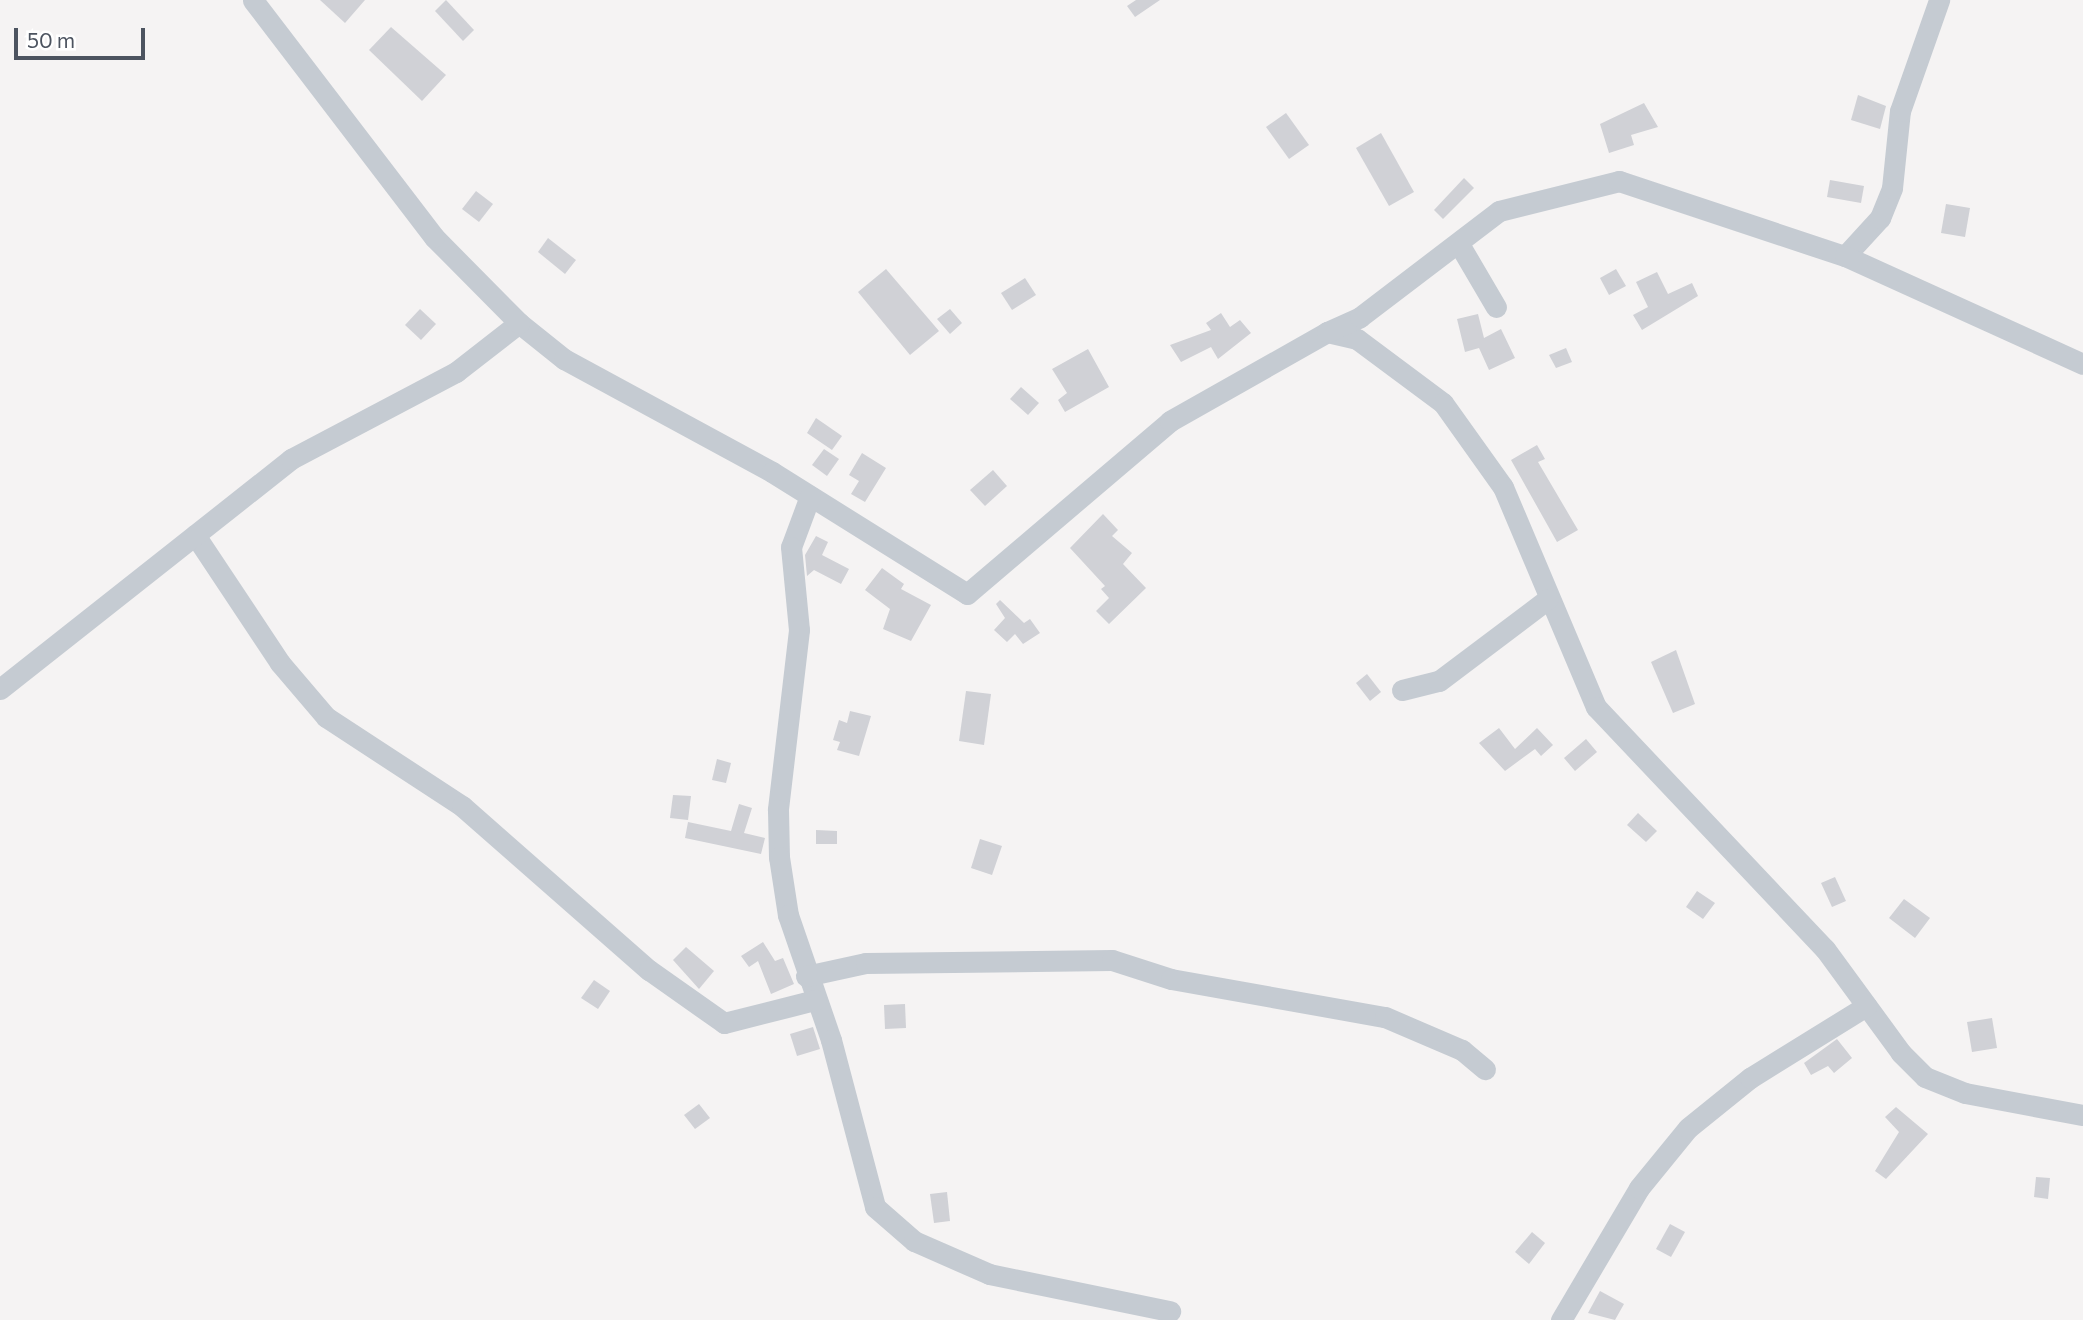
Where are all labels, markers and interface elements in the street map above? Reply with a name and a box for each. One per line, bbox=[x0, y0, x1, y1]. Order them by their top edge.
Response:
scale bar bbox=[18, 14, 149, 58]
text: 50 m bbox=[27, 27, 75, 52]

